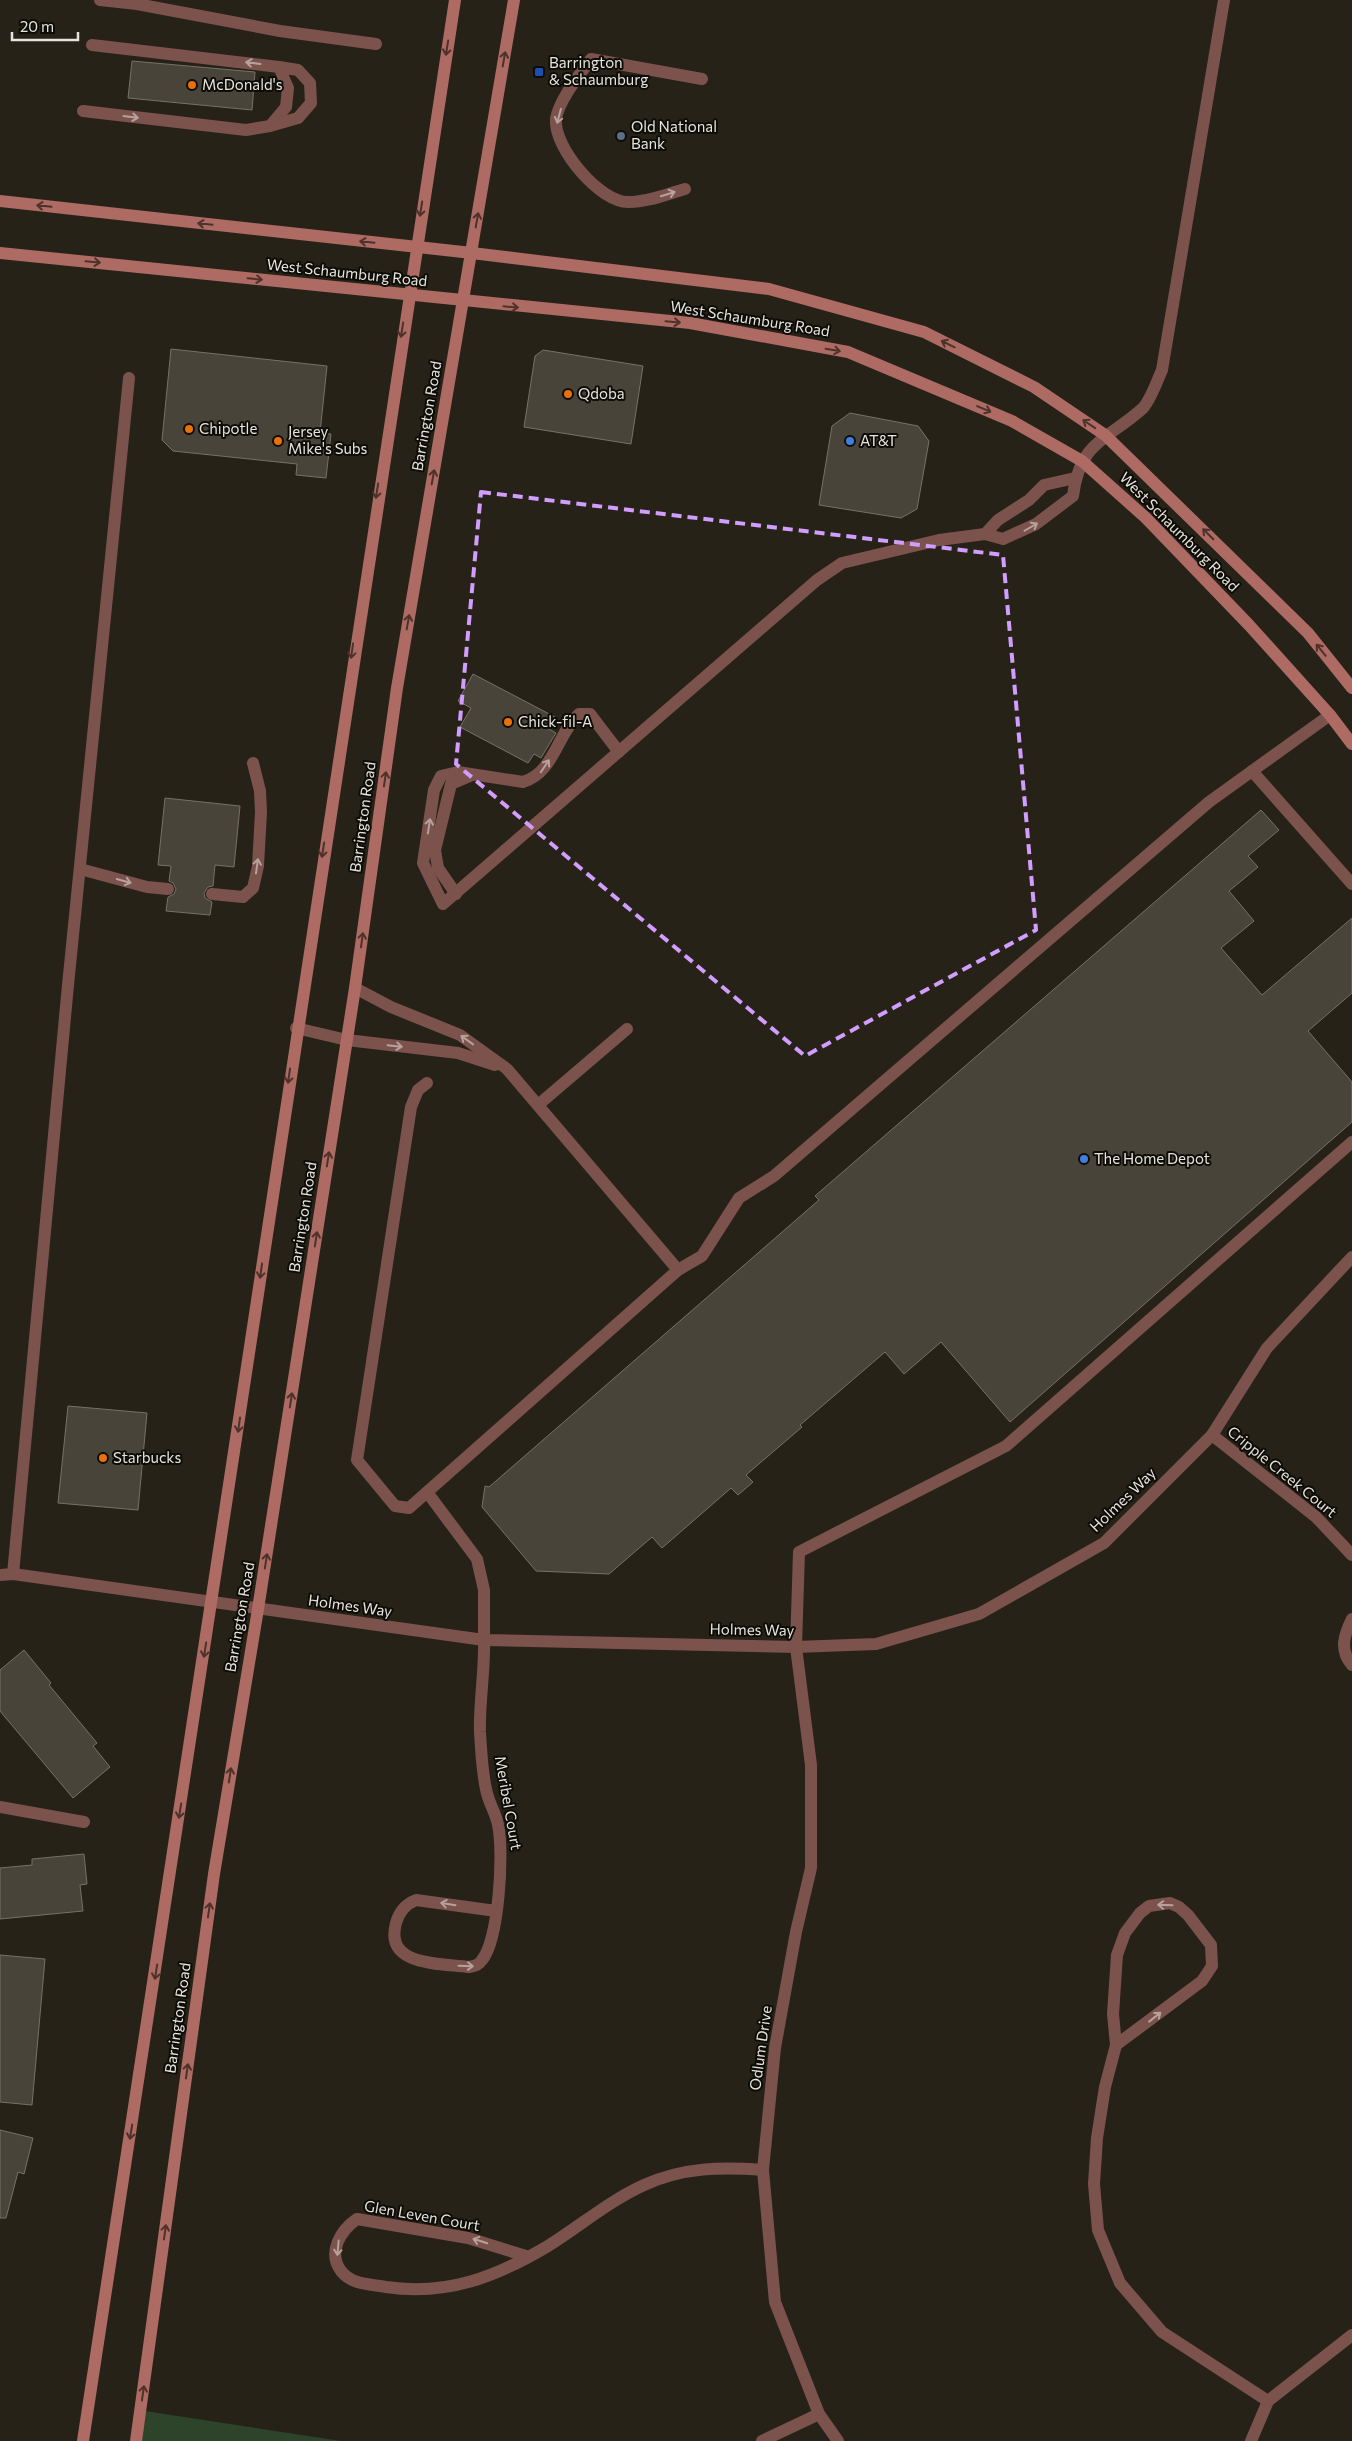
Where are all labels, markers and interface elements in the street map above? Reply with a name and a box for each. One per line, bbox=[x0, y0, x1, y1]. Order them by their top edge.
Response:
scale bar bbox=[12, 10, 79, 42]
text: 20 m bbox=[20, 17, 54, 35]
one-way arrow bbox=[442, 40, 452, 56]
one-way arrow bbox=[500, 52, 510, 68]
place label: Barrington & Schaumburg bbox=[549, 53, 648, 88]
one-way arrow bbox=[246, 58, 262, 68]
marker: Barrington & Schaumburg bbox=[533, 66, 545, 78]
place label: McDonald's bbox=[202, 75, 283, 93]
marker: McDonald's bbox=[186, 79, 198, 91]
one-way arrow bbox=[553, 108, 563, 124]
one-way arrow bbox=[123, 112, 139, 122]
place label: Old National Bank bbox=[631, 117, 717, 152]
marker: Old National Bank bbox=[615, 130, 627, 142]
one-way arrow bbox=[659, 188, 675, 198]
one-way arrow bbox=[416, 200, 426, 216]
one-way arrow bbox=[36, 201, 52, 211]
one-way arrow bbox=[473, 212, 483, 228]
one-way arrow bbox=[197, 219, 213, 229]
one-way arrow bbox=[359, 237, 375, 247]
street label: West Schaumburg Road bbox=[266, 255, 428, 289]
one-way arrow bbox=[85, 257, 101, 267]
one-way arrow bbox=[246, 274, 262, 284]
street label: West Schaumburg Road bbox=[669, 297, 831, 340]
one-way arrow bbox=[503, 302, 519, 311]
one-way arrow bbox=[665, 317, 681, 327]
one-way arrow bbox=[396, 322, 406, 338]
one-way arrow bbox=[940, 339, 955, 349]
one-way arrow bbox=[825, 345, 841, 355]
street label: Barrington Road bbox=[407, 359, 445, 472]
place label: Qdoba bbox=[578, 384, 625, 402]
marker: Qdoba bbox=[562, 388, 574, 400]
one-way arrow bbox=[976, 405, 991, 414]
place label: Chipotle bbox=[199, 419, 257, 437]
one-way arrow bbox=[1082, 419, 1096, 429]
place label: Jersey Mike's Subs bbox=[288, 422, 368, 457]
marker: Chipotle bbox=[183, 423, 195, 435]
place label: AT&T bbox=[860, 431, 897, 449]
marker: Jersey Mike's Subs bbox=[272, 435, 284, 447]
marker: AT&T bbox=[844, 435, 856, 447]
street label: West Schaumburg Road bbox=[1116, 468, 1243, 595]
one-way arrow bbox=[428, 470, 438, 486]
one-way arrow bbox=[371, 482, 381, 498]
one-way arrow bbox=[1023, 521, 1037, 531]
one-way arrow bbox=[1201, 528, 1214, 540]
one-way arrow bbox=[404, 615, 414, 631]
one-way arrow bbox=[347, 643, 357, 659]
one-way arrow bbox=[1316, 644, 1327, 657]
place label: Chick-fil-A bbox=[518, 712, 592, 730]
marker: Chick-fil-A bbox=[502, 716, 514, 728]
street label: Barrington Road bbox=[345, 760, 379, 873]
one-way arrow bbox=[540, 760, 550, 774]
one-way arrow bbox=[380, 771, 390, 787]
one-way arrow bbox=[424, 818, 434, 834]
one-way arrow bbox=[318, 842, 328, 858]
one-way arrow bbox=[252, 859, 262, 875]
one-way arrow bbox=[115, 877, 131, 886]
one-way arrow bbox=[357, 932, 367, 948]
one-way arrow bbox=[461, 1035, 475, 1045]
one-way arrow bbox=[387, 1041, 403, 1051]
one-way arrow bbox=[284, 1068, 294, 1084]
place label: The Home Depot bbox=[1094, 1149, 1210, 1167]
one-way arrow bbox=[324, 1152, 334, 1168]
marker: The Home Depot bbox=[1078, 1153, 1090, 1165]
street label: Barrington Road bbox=[284, 1160, 320, 1273]
one-way arrow bbox=[311, 1232, 321, 1248]
one-way arrow bbox=[256, 1263, 266, 1279]
one-way arrow bbox=[286, 1392, 296, 1408]
one-way arrow bbox=[233, 1417, 243, 1433]
street label: Cripple Creek Court bbox=[1224, 1422, 1341, 1521]
place label: Starbucks bbox=[113, 1448, 181, 1466]
marker: Starbucks bbox=[97, 1452, 109, 1464]
street label: Holmes Way bbox=[1086, 1463, 1159, 1535]
one-way arrow bbox=[261, 1553, 271, 1569]
street label: Barrington Road bbox=[220, 1560, 258, 1673]
street label: Holmes Way bbox=[307, 1590, 394, 1620]
street label: Holmes Way bbox=[710, 1619, 795, 1639]
one-way arrow bbox=[199, 1642, 209, 1658]
street label: Meribel Court bbox=[492, 1754, 526, 1851]
one-way arrow bbox=[225, 1767, 235, 1783]
one-way arrow bbox=[175, 1803, 185, 1819]
one-way arrow bbox=[440, 1898, 456, 1908]
one-way arrow bbox=[1157, 1900, 1173, 1909]
one-way arrow bbox=[204, 1902, 214, 1918]
street label: Barrington Road bbox=[160, 1961, 194, 2074]
one-way arrow bbox=[458, 1961, 474, 1971]
one-way arrow bbox=[150, 1963, 160, 1979]
street label: Odlum Drive bbox=[745, 2004, 775, 2091]
one-way arrow bbox=[1149, 2012, 1162, 2023]
one-way arrow bbox=[182, 2063, 192, 2079]
one-way arrow bbox=[126, 2124, 136, 2140]
street label: Glen Leven Court bbox=[363, 2196, 481, 2234]
one-way arrow bbox=[160, 2224, 170, 2240]
one-way arrow bbox=[472, 2236, 488, 2246]
one-way arrow bbox=[333, 2240, 342, 2256]
one-way arrow bbox=[138, 2385, 148, 2401]

